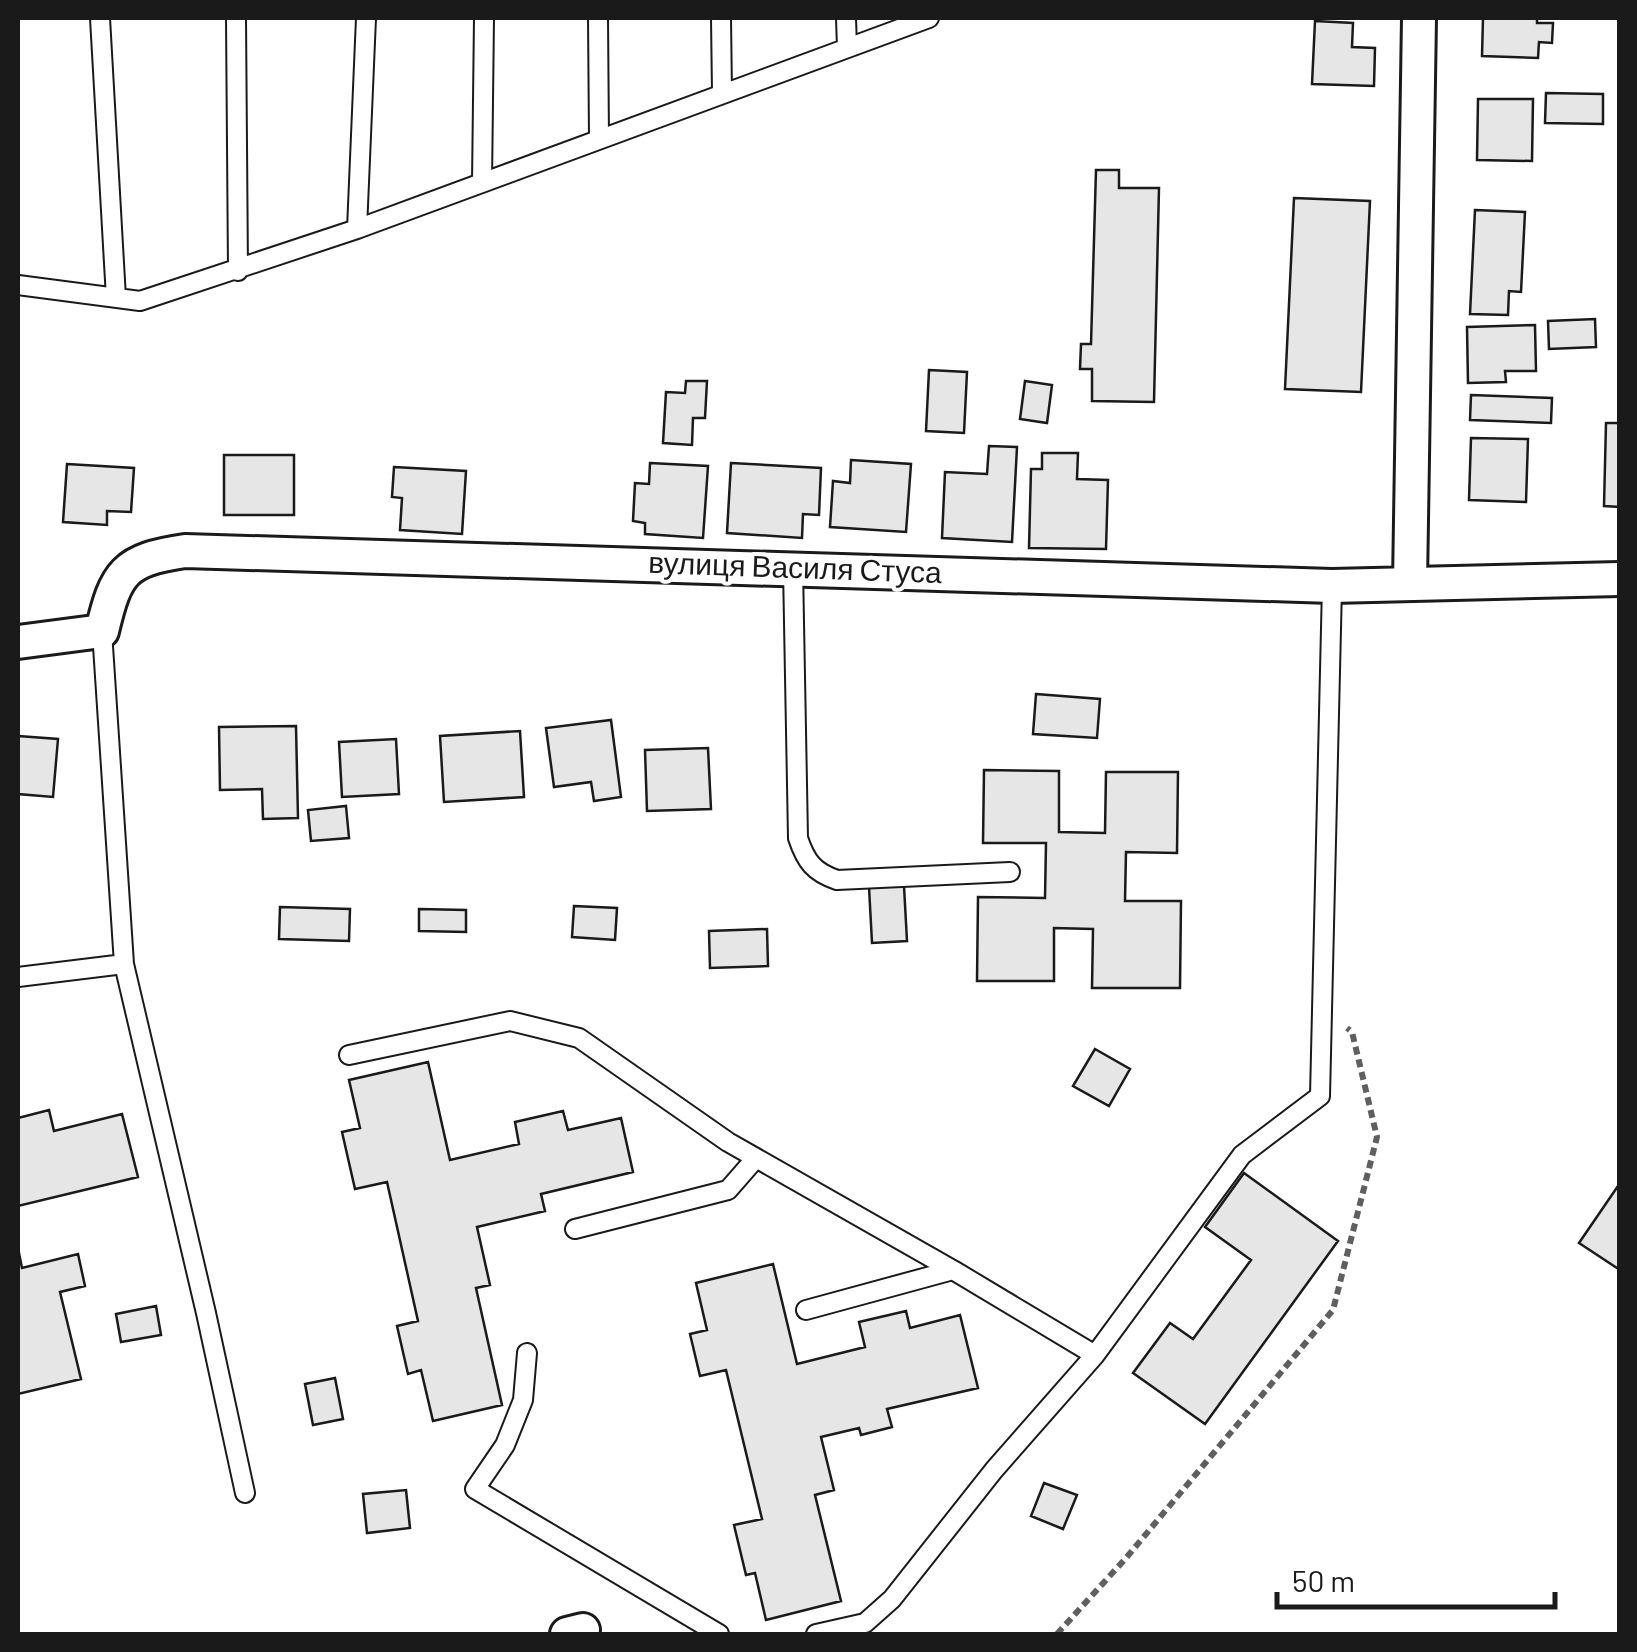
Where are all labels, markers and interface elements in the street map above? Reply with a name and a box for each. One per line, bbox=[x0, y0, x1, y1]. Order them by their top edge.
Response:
street label: вулиця Василя Стуса bbox=[648, 543, 943, 589]
scale bar bbox=[1277, 1547, 1554, 1609]
text: 50 m bbox=[1292, 1562, 1355, 1598]

